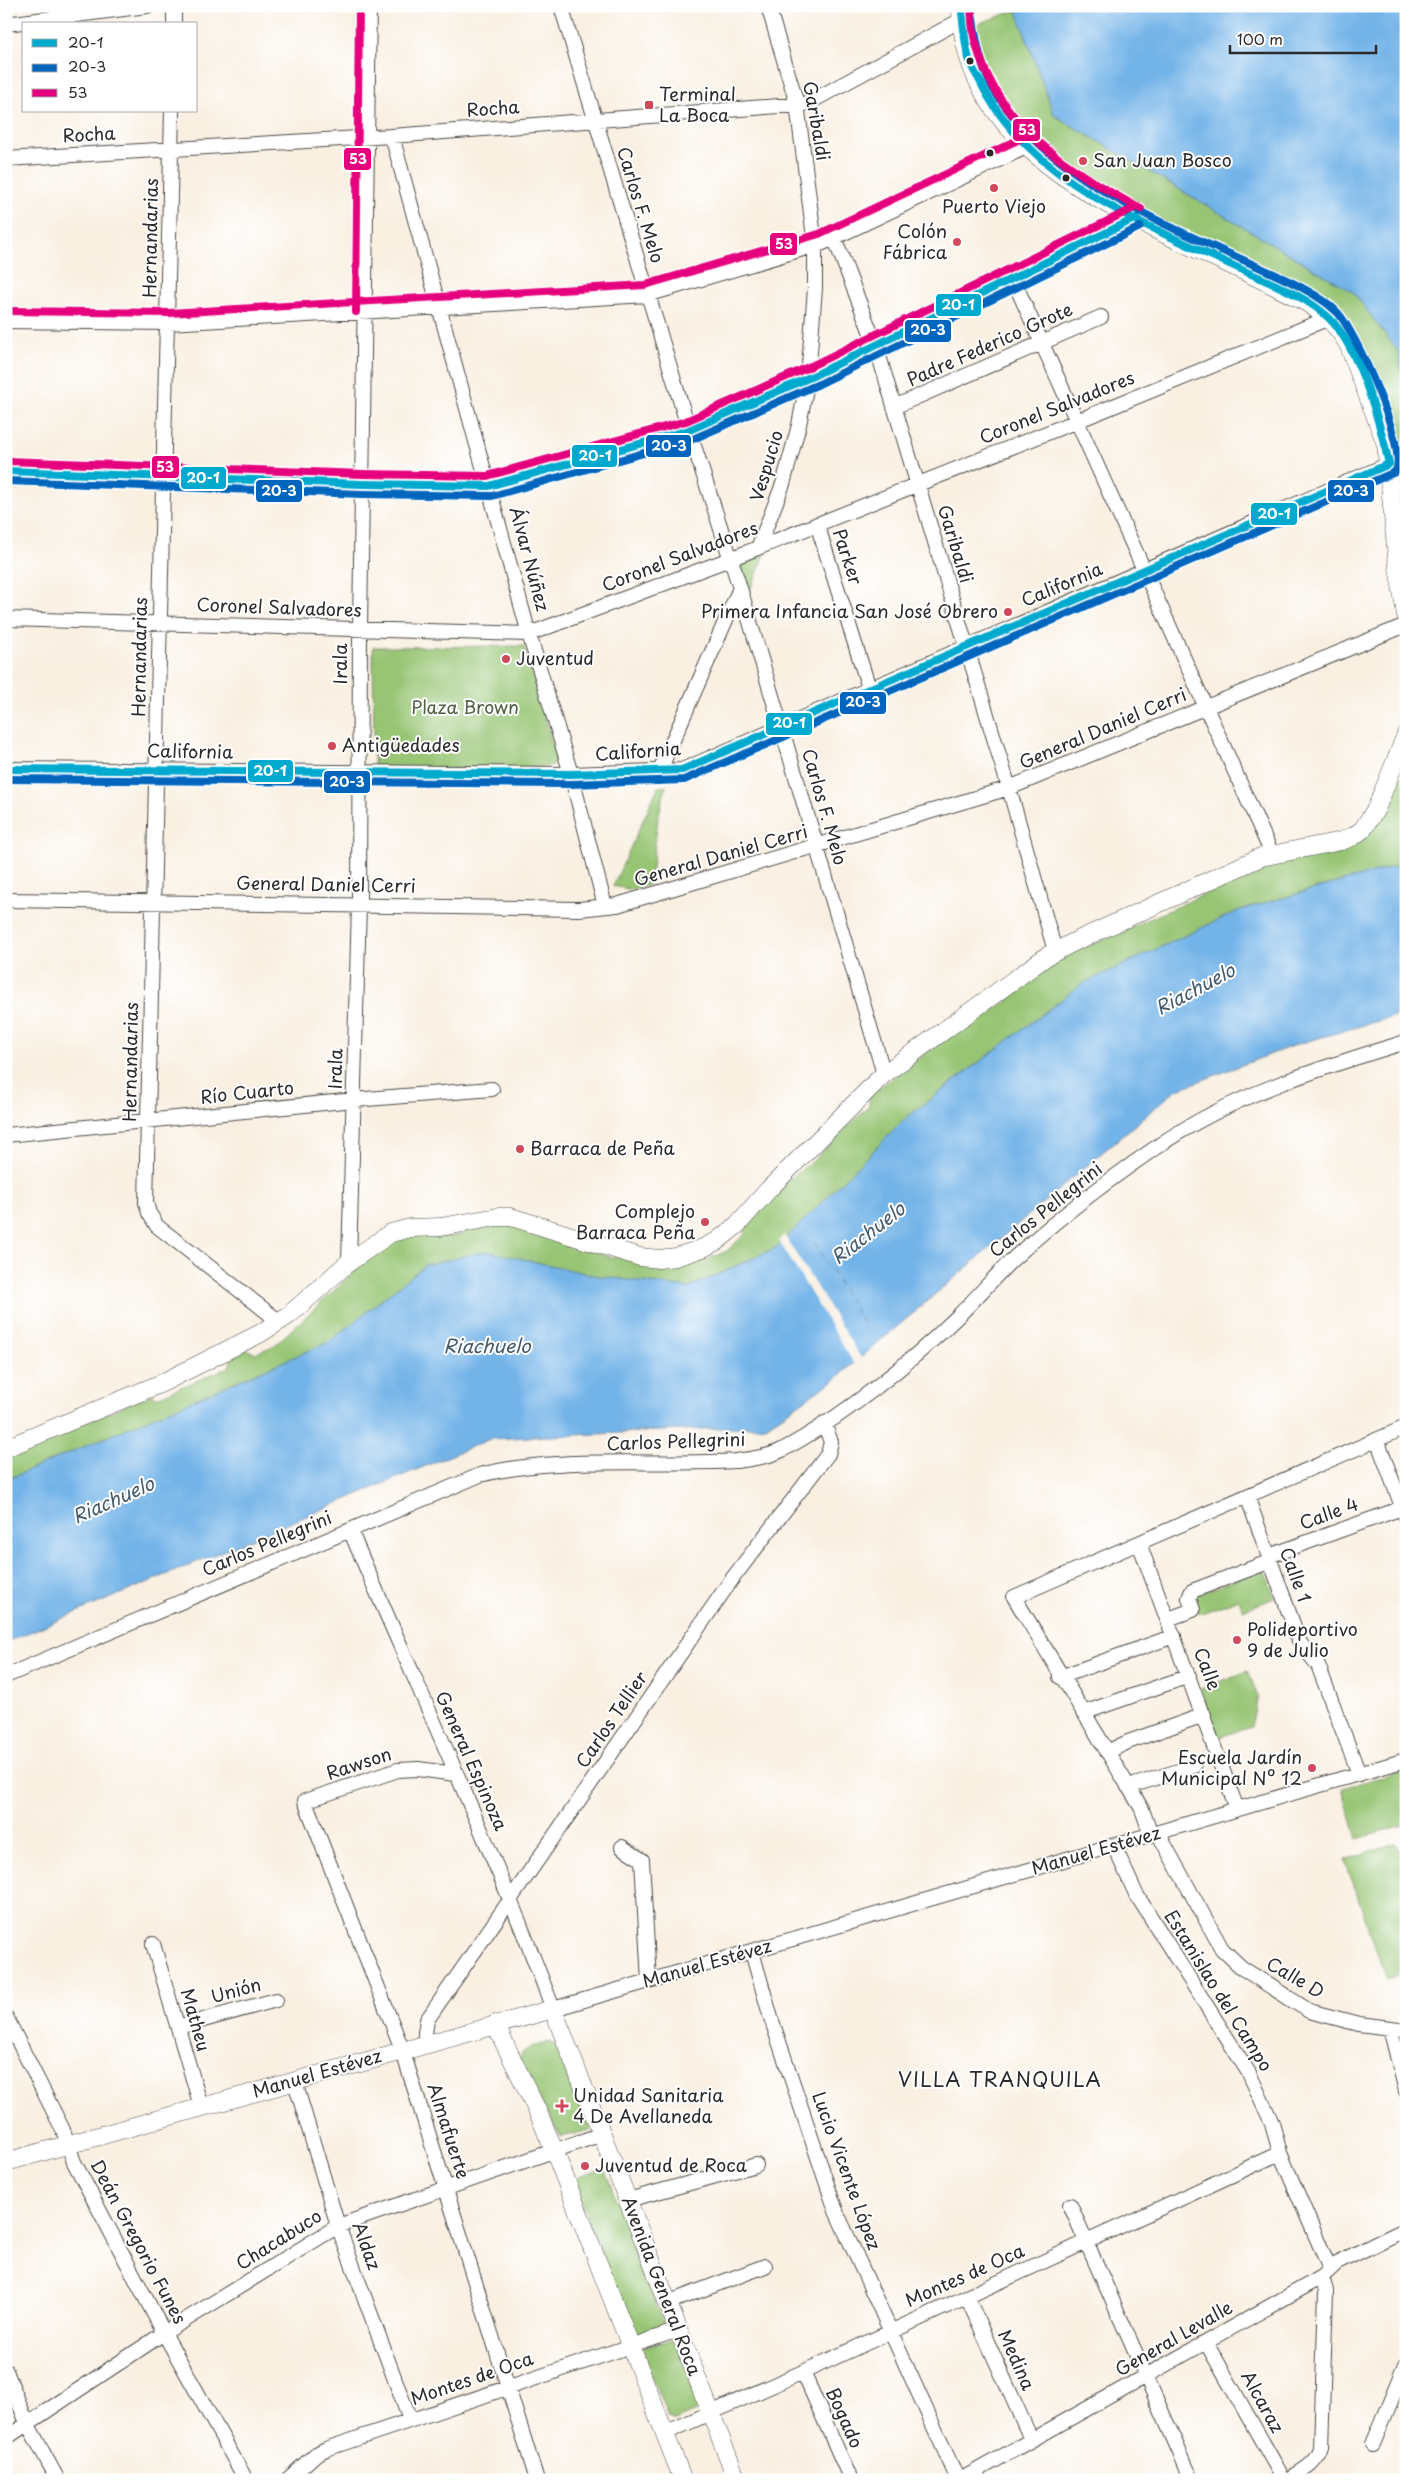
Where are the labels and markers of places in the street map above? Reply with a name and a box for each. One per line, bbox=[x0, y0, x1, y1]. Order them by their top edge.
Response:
unlabelled marker bbox=[965, 56, 975, 66]
place label: Terminal La Boca bbox=[659, 80, 736, 128]
marker: Terminal La Boca bbox=[643, 99, 655, 111]
place label: San Juan Bosco bbox=[1093, 146, 1232, 173]
unlabelled marker bbox=[985, 148, 995, 158]
marker: San Juan Bosco bbox=[1077, 155, 1089, 167]
unlabelled marker bbox=[1061, 173, 1071, 183]
marker: Puerto Viejo bbox=[988, 182, 1000, 194]
place label: Puerto Viejo bbox=[942, 192, 1046, 219]
place label: Colón Fábrica bbox=[883, 217, 948, 265]
marker: Colón Fábrica bbox=[951, 236, 963, 248]
place label: Primera Infancia San José Obrero bbox=[701, 597, 998, 624]
marker: Primera Infancia San José Obrero bbox=[1002, 606, 1014, 618]
place label: Juventud bbox=[516, 644, 594, 671]
marker: Juventud bbox=[500, 653, 512, 665]
place label: Antigüedades bbox=[342, 731, 460, 758]
marker: Antigüedades bbox=[326, 740, 338, 752]
place label: Barraca de Peña bbox=[530, 1134, 676, 1161]
marker: Barraca de Peña bbox=[514, 1143, 526, 1155]
place label: Complejo Barraca Peña bbox=[576, 1197, 695, 1245]
marker: Complejo Barraca Peña bbox=[699, 1216, 711, 1228]
place label: Polideportivo 9 de Julio bbox=[1247, 1615, 1358, 1663]
marker: Polideportivo 9 de Julio bbox=[1231, 1634, 1243, 1646]
place label: Escuela Jardín Municipal Nº 12 bbox=[1161, 1743, 1302, 1791]
marker: Escuela Jardín Municipal Nº 12 bbox=[1306, 1762, 1318, 1774]
place label: Unidad Sanitaria 4 De Avellaneda bbox=[573, 2081, 724, 2129]
marker: Unidad Sanitaria 4 De Avellaneda bbox=[555, 2099, 569, 2113]
place label: Juventud de Roca bbox=[595, 2151, 748, 2178]
marker: Juventud de Roca bbox=[579, 2160, 591, 2172]

